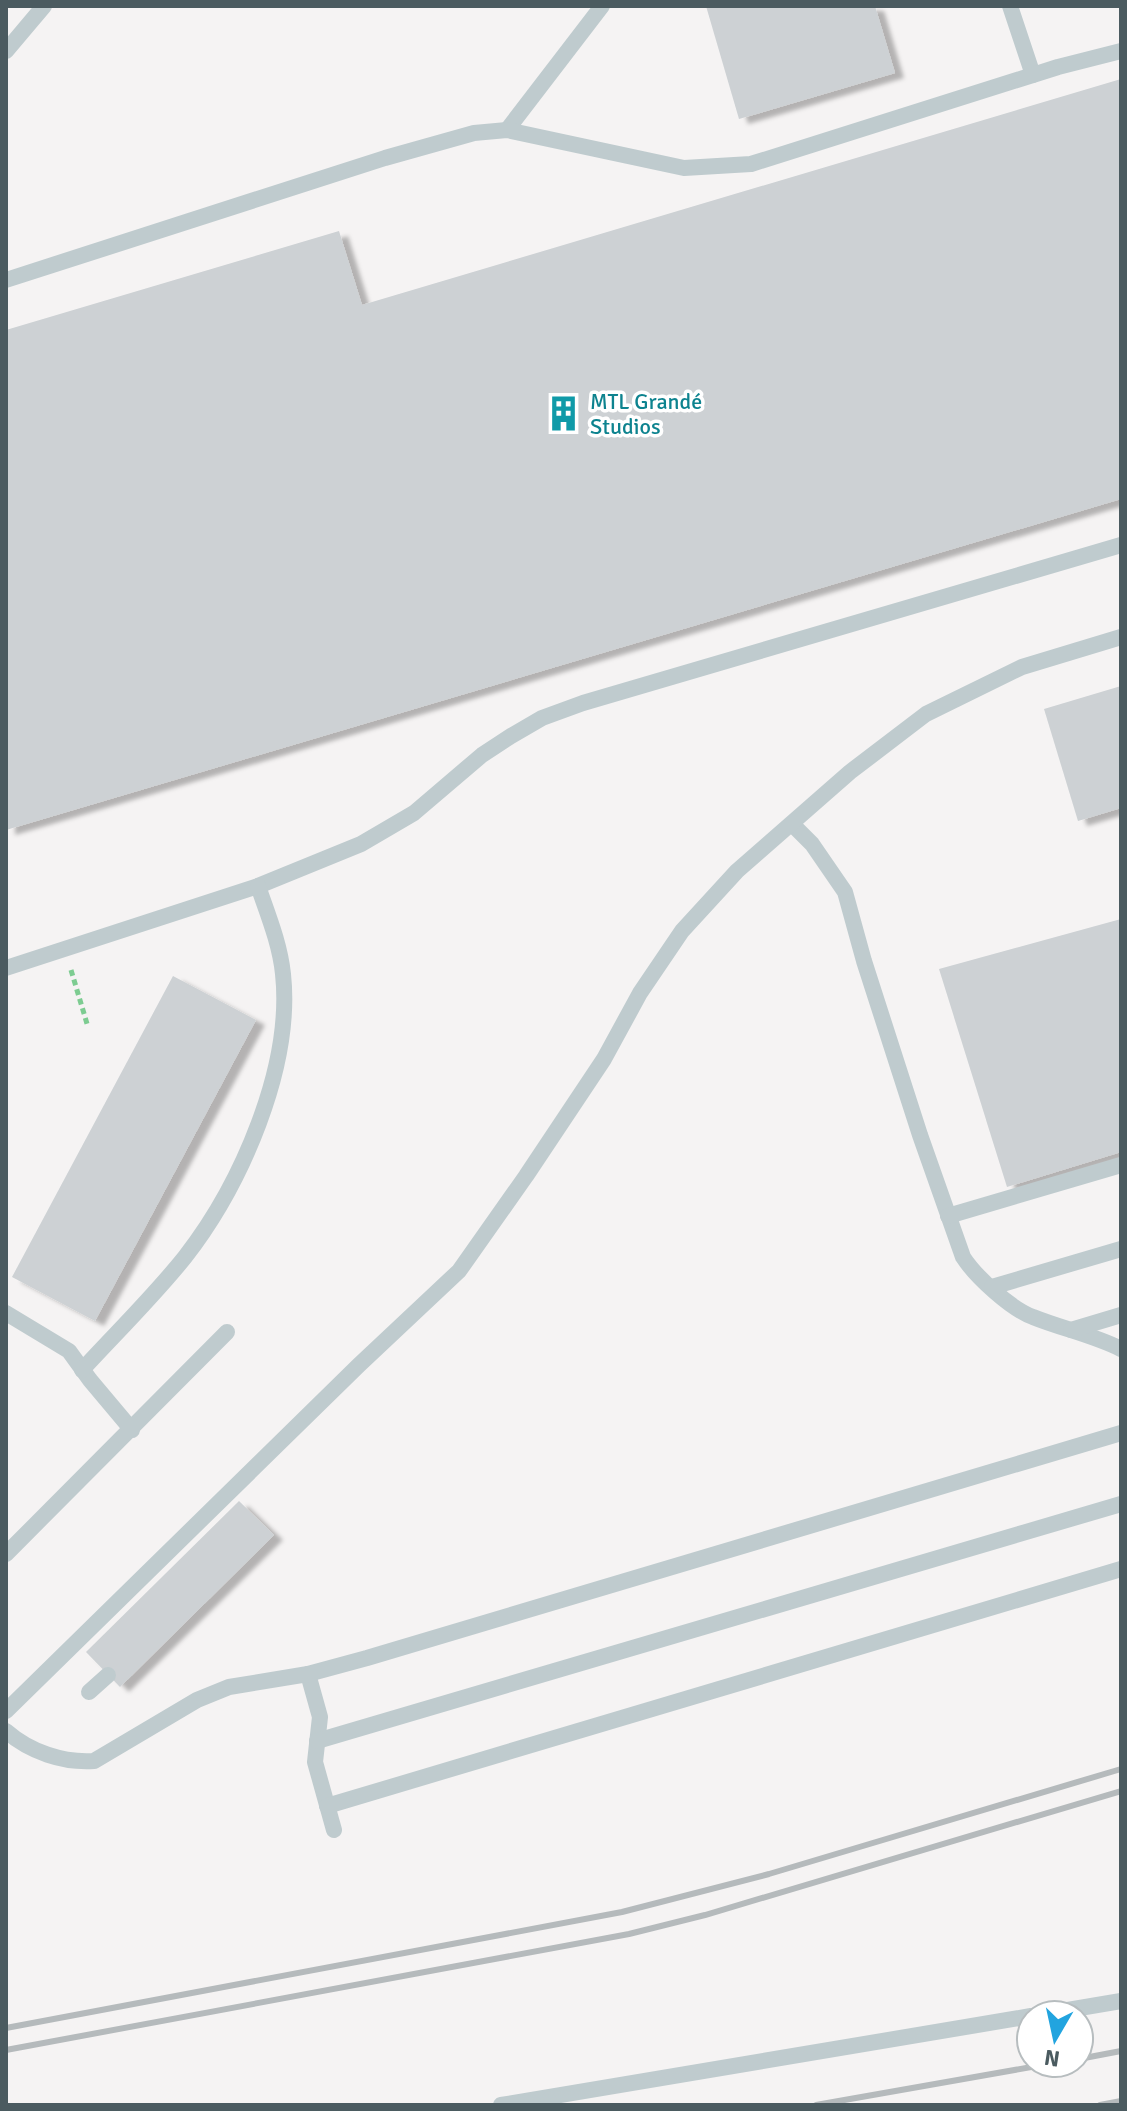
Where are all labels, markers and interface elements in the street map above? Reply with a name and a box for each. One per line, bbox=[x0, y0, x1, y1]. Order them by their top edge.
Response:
place label: MTL Grandé Studios bbox=[590, 388, 702, 440]
building icon: MTL Grandé Studios bbox=[545, 395, 583, 433]
north arrow bbox=[1015, 1999, 1095, 2079]
text: N bbox=[1042, 2044, 1062, 2073]

